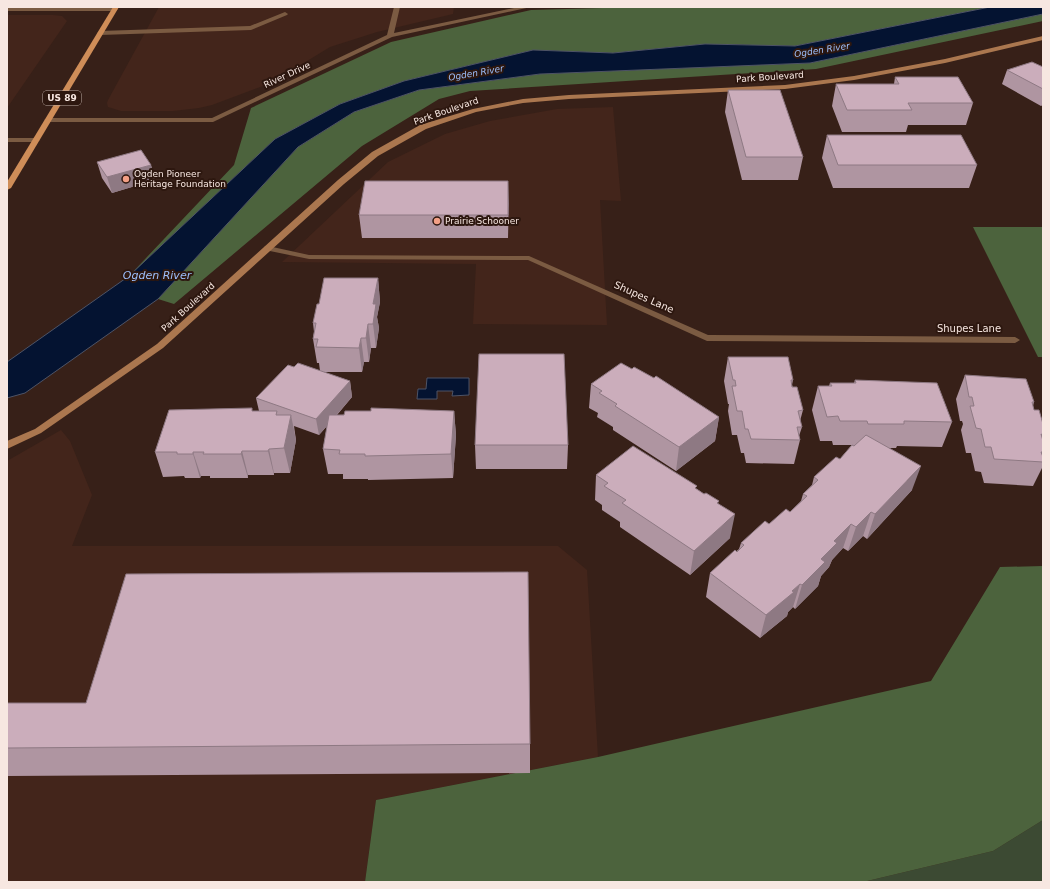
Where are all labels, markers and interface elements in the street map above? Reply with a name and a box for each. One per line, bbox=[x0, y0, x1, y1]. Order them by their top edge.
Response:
water label: Ogden River bbox=[794, 40, 852, 59]
street label: River Drive bbox=[262, 60, 312, 90]
water label: Ogden River bbox=[448, 63, 506, 83]
street label: Park Boulevard bbox=[736, 70, 804, 84]
road number: US 89 bbox=[43, 91, 81, 105]
street label: Park Boulevard bbox=[412, 95, 480, 127]
place label: Ogden Pioneer Heritage Foundation bbox=[134, 169, 226, 189]
marker: Ogden Pioneer Heritage Foundation bbox=[121, 174, 131, 184]
marker: Prairie Schooner bbox=[432, 216, 442, 226]
place label: Prairie Schooner bbox=[445, 216, 519, 226]
water label: Ogden River bbox=[123, 269, 193, 282]
street label: Shupes Lane bbox=[612, 279, 676, 315]
street label: Park Boulevard bbox=[159, 281, 217, 333]
street label: Shupes Lane bbox=[937, 323, 1001, 334]

